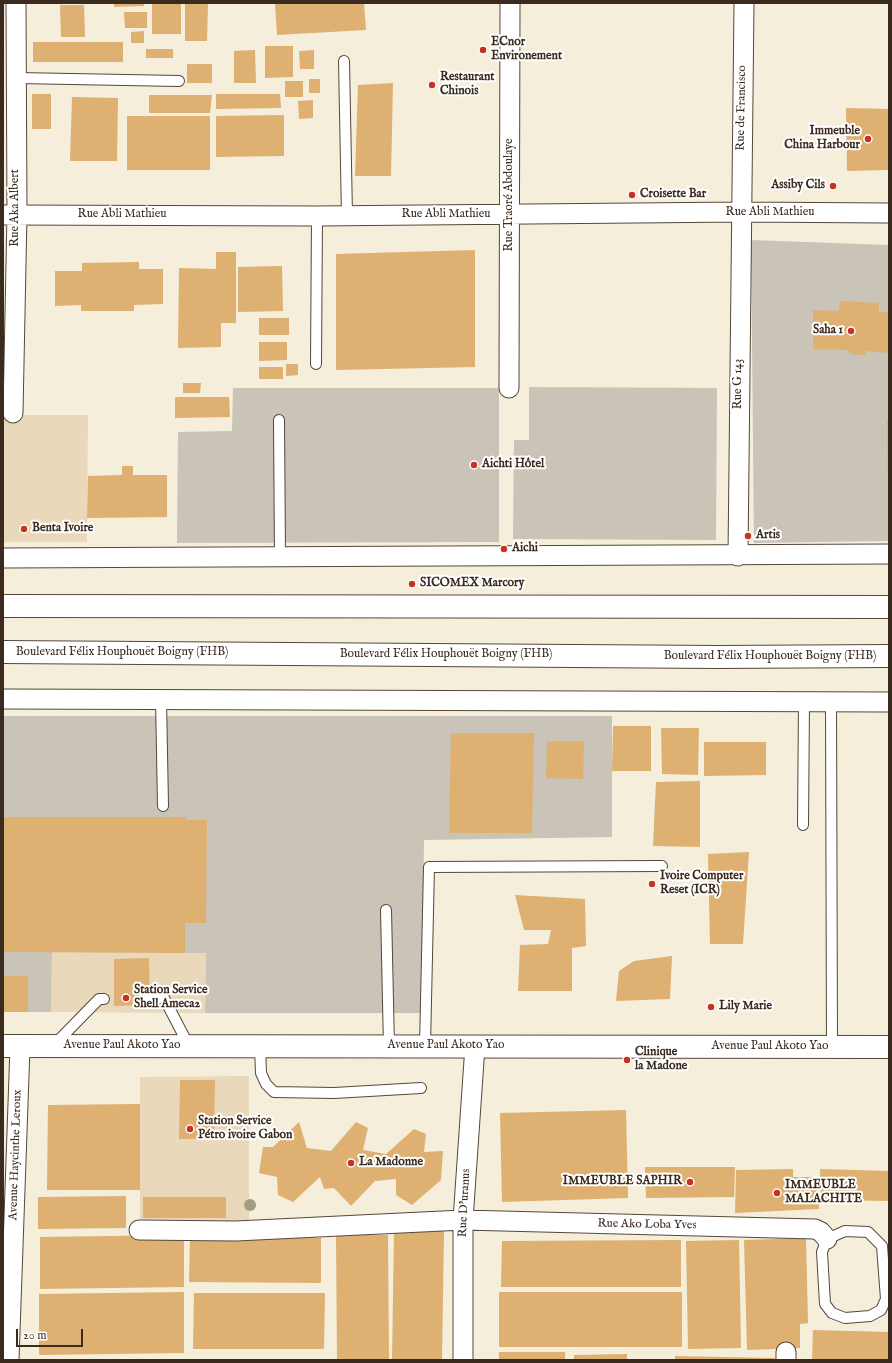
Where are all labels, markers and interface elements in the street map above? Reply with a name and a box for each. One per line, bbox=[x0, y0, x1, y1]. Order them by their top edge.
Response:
place label: ECnor Environement bbox=[491, 36, 562, 64]
marker: ECnor Environement bbox=[478, 45, 488, 55]
street label: Rue de Francisco bbox=[734, 65, 750, 151]
place label: Restaurant Chinois bbox=[440, 71, 494, 99]
marker: Restaurant Chinois bbox=[427, 80, 437, 90]
place label: Immeuble China Harbour bbox=[784, 125, 860, 153]
marker: Immeuble China Harbour bbox=[863, 134, 873, 144]
street label: Rue Traoré Abdoulaye bbox=[503, 139, 517, 251]
street label: Rue Aka Albert bbox=[9, 169, 23, 247]
place label: Assiby Cils bbox=[771, 179, 825, 193]
marker: Assiby Cils bbox=[828, 181, 838, 191]
place label: Croisette Bar bbox=[640, 188, 706, 202]
marker: Croisette Bar bbox=[627, 190, 637, 200]
street label: Rue Abli Mathieu bbox=[726, 206, 814, 220]
street label: Rue Abli Mathieu bbox=[78, 208, 166, 222]
street label: Rue Abli Mathieu bbox=[402, 208, 490, 222]
place label: Saha 1 bbox=[813, 324, 843, 338]
marker: Saha 1 bbox=[846, 326, 856, 336]
street label: Rue G 143 bbox=[732, 359, 746, 409]
place label: Aichti Hôtel bbox=[482, 458, 544, 472]
marker: Aichti Hôtel bbox=[469, 460, 479, 470]
place label: Benta Ivoire bbox=[32, 522, 93, 536]
marker: Benta Ivoire bbox=[19, 524, 29, 534]
place label: Artis bbox=[756, 529, 780, 543]
marker: Artis bbox=[743, 531, 753, 541]
place label: Aichi bbox=[512, 542, 538, 556]
marker: Aichi bbox=[499, 544, 509, 554]
place label: SICOMEX Marcory bbox=[420, 577, 524, 591]
marker: SICOMEX Marcory bbox=[407, 579, 417, 589]
street label: Boulevard Félix Houphouët Boigny (FHB) bbox=[16, 646, 228, 660]
street label: Boulevard Félix Houphouët Boigny (FHB) bbox=[340, 648, 552, 662]
street label: Boulevard Félix Houphouët Boigny (FHB) bbox=[664, 650, 876, 664]
place label: Ivoire Computer Reset (ICR) bbox=[660, 870, 743, 898]
marker: Ivoire Computer Reset (ICR) bbox=[647, 879, 657, 889]
place label: Station Service Shell Ameca2 bbox=[134, 984, 207, 1012]
marker: Station Service Shell Ameca2 bbox=[121, 993, 131, 1003]
place label: Lily Marie bbox=[719, 1000, 772, 1014]
marker: Lily Marie bbox=[706, 1002, 716, 1012]
street label: Avenue Paul Akoto Yao bbox=[63, 1039, 181, 1053]
street label: Avenue Paul Akoto Yao bbox=[387, 1039, 505, 1053]
street label: Avenue Paul Akoto Yao bbox=[711, 1040, 829, 1054]
place label: Clinique la Madone bbox=[635, 1046, 687, 1074]
marker: Clinique la Madone bbox=[622, 1055, 632, 1065]
street label: Avenue Haycinthe Leroux bbox=[7, 1089, 25, 1221]
place label: Station Service Pétro ivoire Gabon bbox=[198, 1115, 292, 1143]
marker: Station Service Pétro ivoire Gabon bbox=[185, 1124, 195, 1134]
place label: La Madonne bbox=[359, 1156, 423, 1170]
marker: La Madonne bbox=[346, 1158, 356, 1168]
street label: Rue D'uranus bbox=[456, 1168, 474, 1238]
place label: IMMEUBLE SAPHIR bbox=[563, 1175, 682, 1189]
marker: IMMEUBLE SAPHIR bbox=[685, 1177, 695, 1187]
place label: IMMEUBLE MALACHITE bbox=[785, 1179, 862, 1207]
marker: IMMEUBLE MALACHITE bbox=[772, 1188, 782, 1198]
street label: Rue Ako Loba Yves bbox=[597, 1217, 697, 1233]
scale bar bbox=[18, 1321, 85, 1347]
text: 20 m bbox=[23, 1328, 46, 1343]

